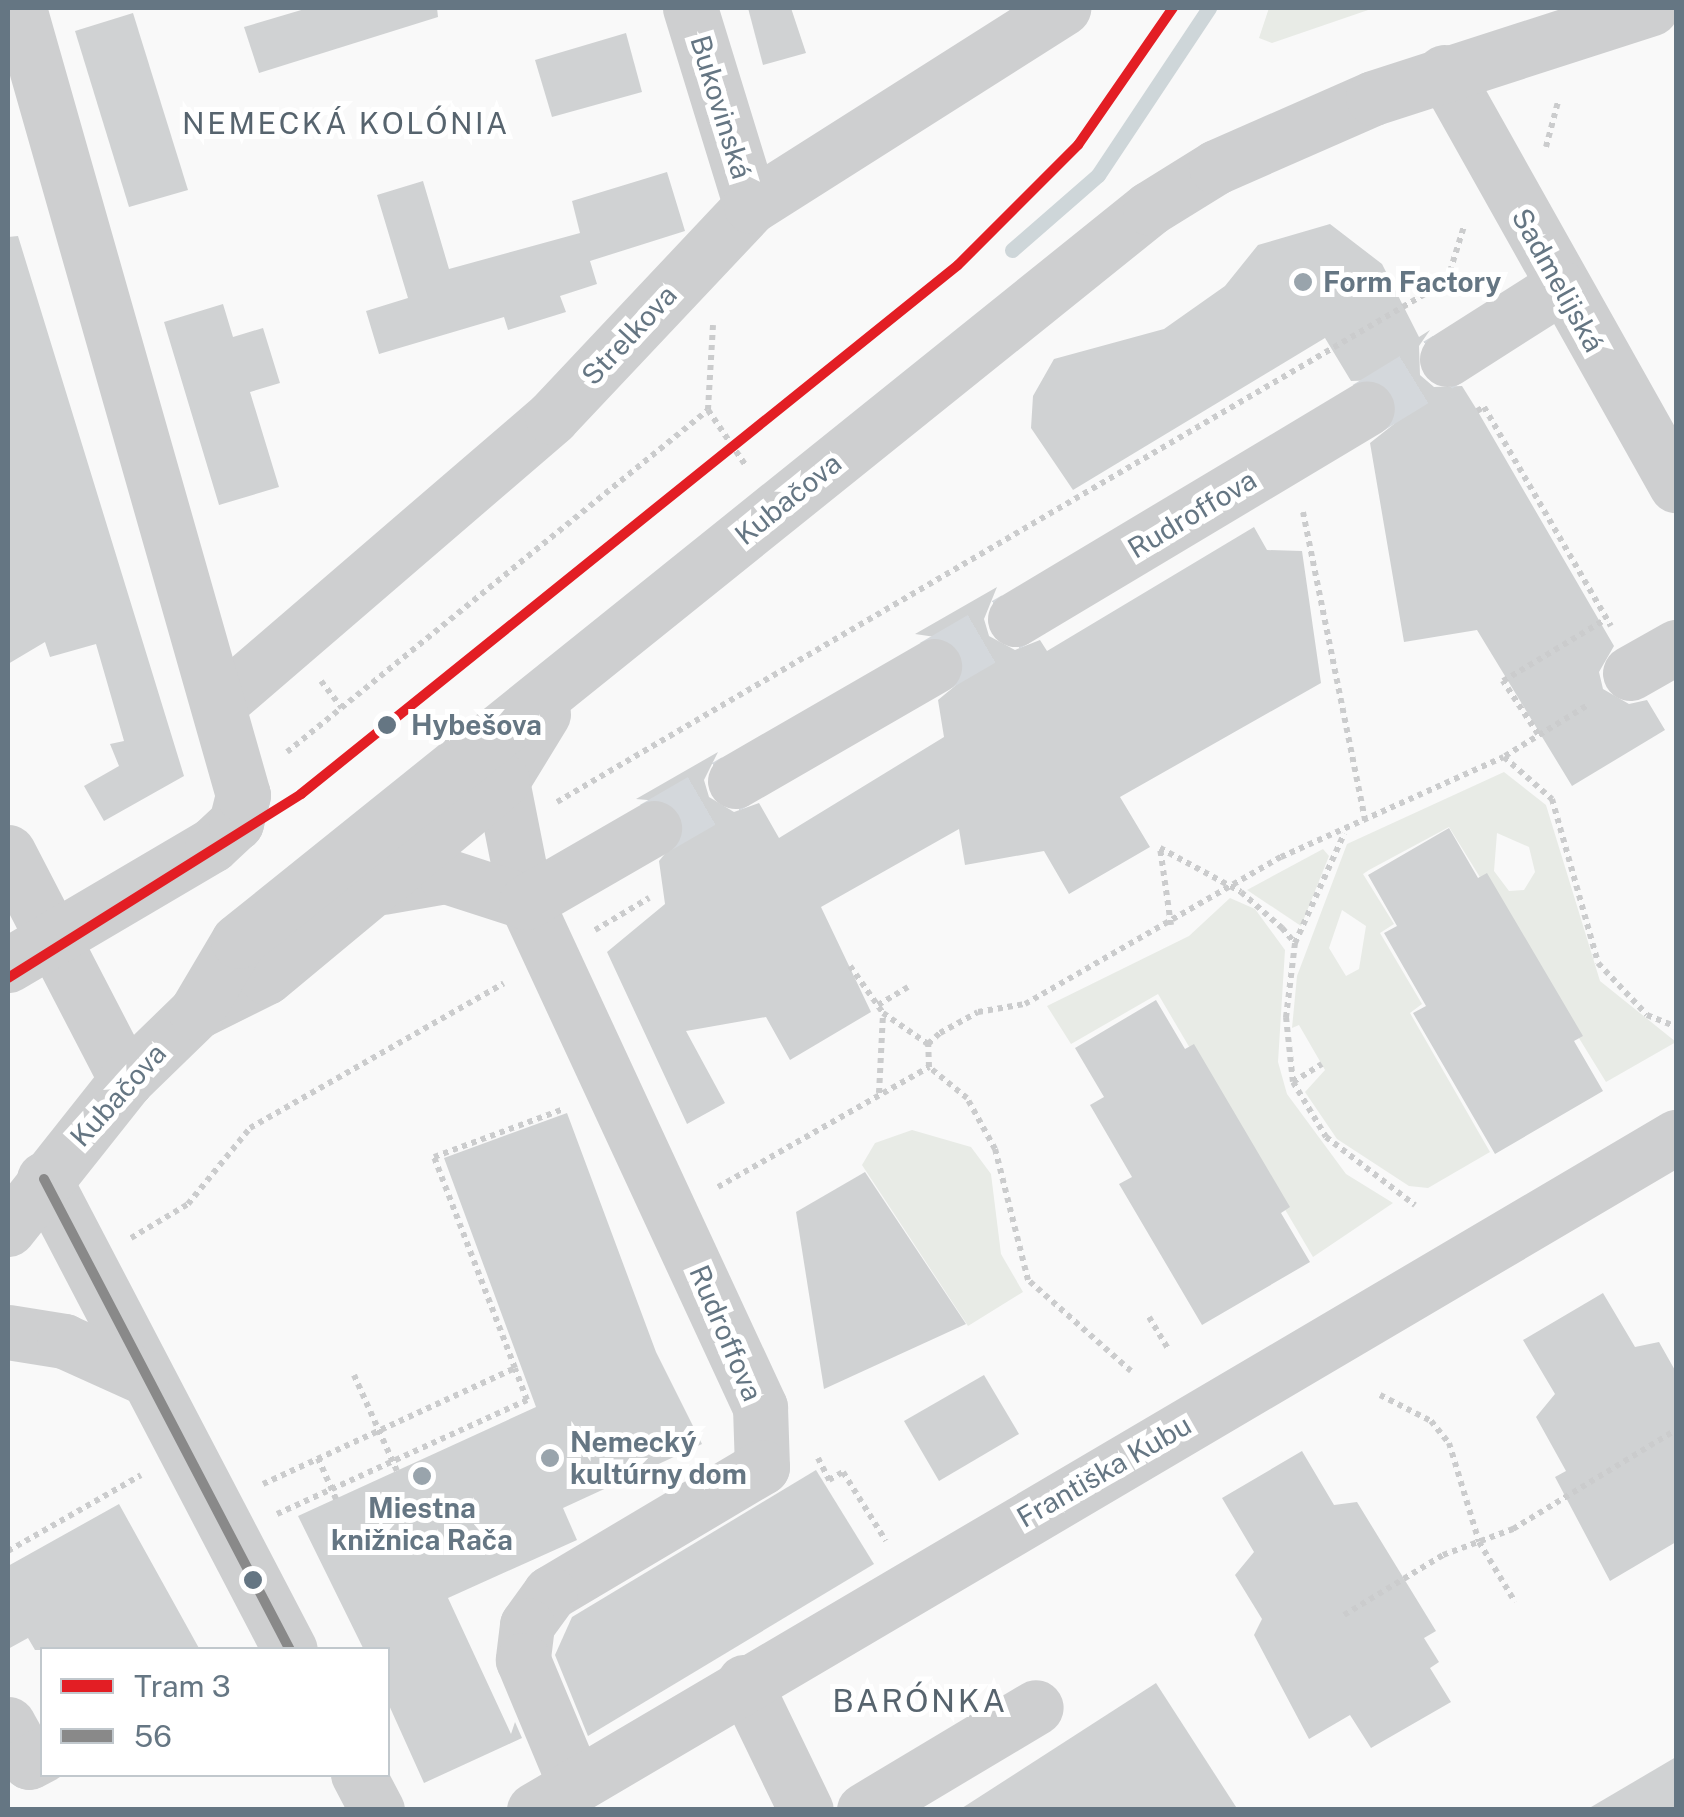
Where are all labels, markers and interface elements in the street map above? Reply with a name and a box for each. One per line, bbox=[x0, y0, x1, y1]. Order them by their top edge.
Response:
street label: Bukovinská bbox=[683, 31, 759, 183]
district label: NEMECKÁ KOLÓNIA bbox=[182, 105, 510, 141]
street label: Sadmelijská bbox=[1505, 202, 1611, 358]
place label: Form Factory bbox=[1323, 265, 1501, 299]
marker: Form Factory bbox=[1292, 271, 1314, 293]
street label: Strelkova bbox=[574, 278, 684, 392]
street label: Kubačova bbox=[728, 446, 848, 552]
street label: Rudroffova bbox=[1122, 463, 1262, 565]
place label: Hybešova bbox=[411, 708, 542, 742]
marker: Hybešova bbox=[372, 710, 402, 740]
street label: Kubačova bbox=[63, 1037, 173, 1153]
street label: Rudroffova bbox=[682, 1260, 770, 1406]
street label: Františka Kubu bbox=[1011, 1408, 1197, 1534]
place label: Nemecký kultúrny dom bbox=[570, 1425, 747, 1491]
marker: Nemecký kultúrny dom bbox=[539, 1447, 561, 1469]
marker: Miestna knižnica Rača bbox=[411, 1465, 433, 1487]
place label: Miestna knižnica Rača bbox=[331, 1491, 513, 1557]
unlabelled marker bbox=[243, 1570, 263, 1590]
legend bbox=[40, 1647, 390, 1777]
text: Tram 3 bbox=[134, 1668, 231, 1704]
district label: BARÓNKA bbox=[832, 1682, 1008, 1720]
text: 56 bbox=[134, 1718, 172, 1754]

